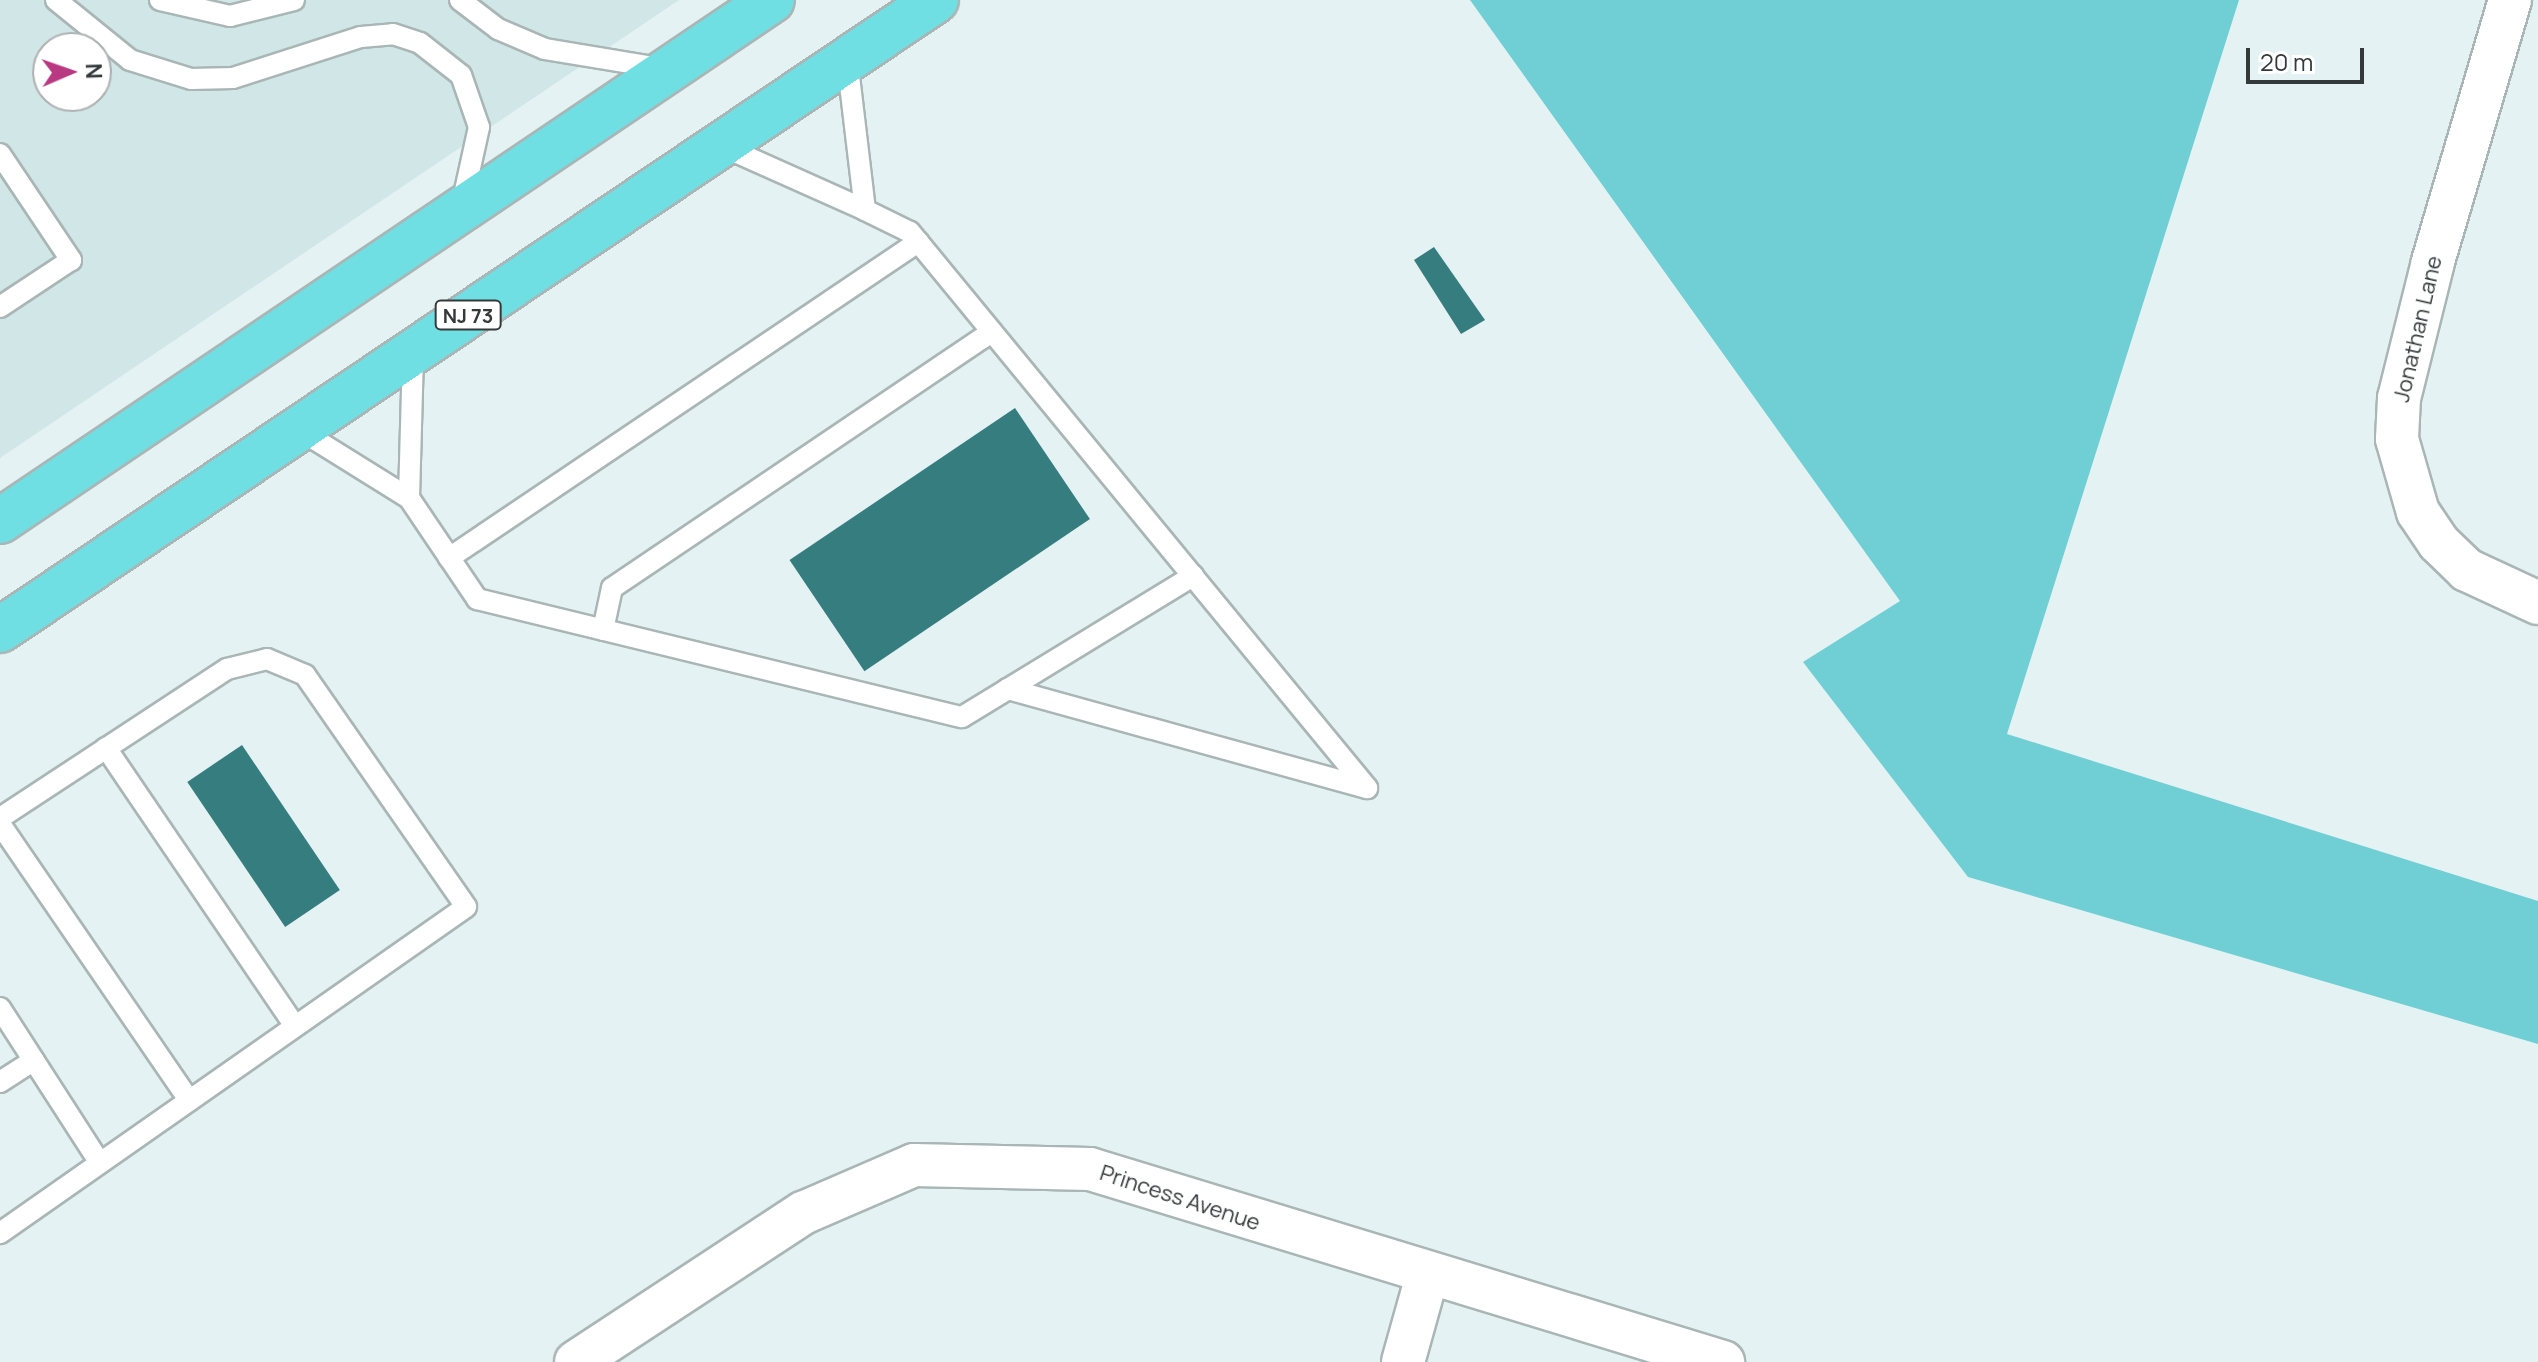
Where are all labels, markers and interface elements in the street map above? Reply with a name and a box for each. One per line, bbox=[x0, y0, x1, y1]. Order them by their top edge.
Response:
north arrow bbox=[32, 32, 112, 112]
scale bar bbox=[2250, 32, 2368, 82]
text: 20 m bbox=[2260, 45, 2313, 78]
text: N bbox=[79, 63, 109, 80]
street label: Jonathan Lane bbox=[2388, 253, 2448, 405]
road number: NJ 73 bbox=[434, 299, 502, 331]
street label: Princess Avenue bbox=[1097, 1160, 1263, 1236]

